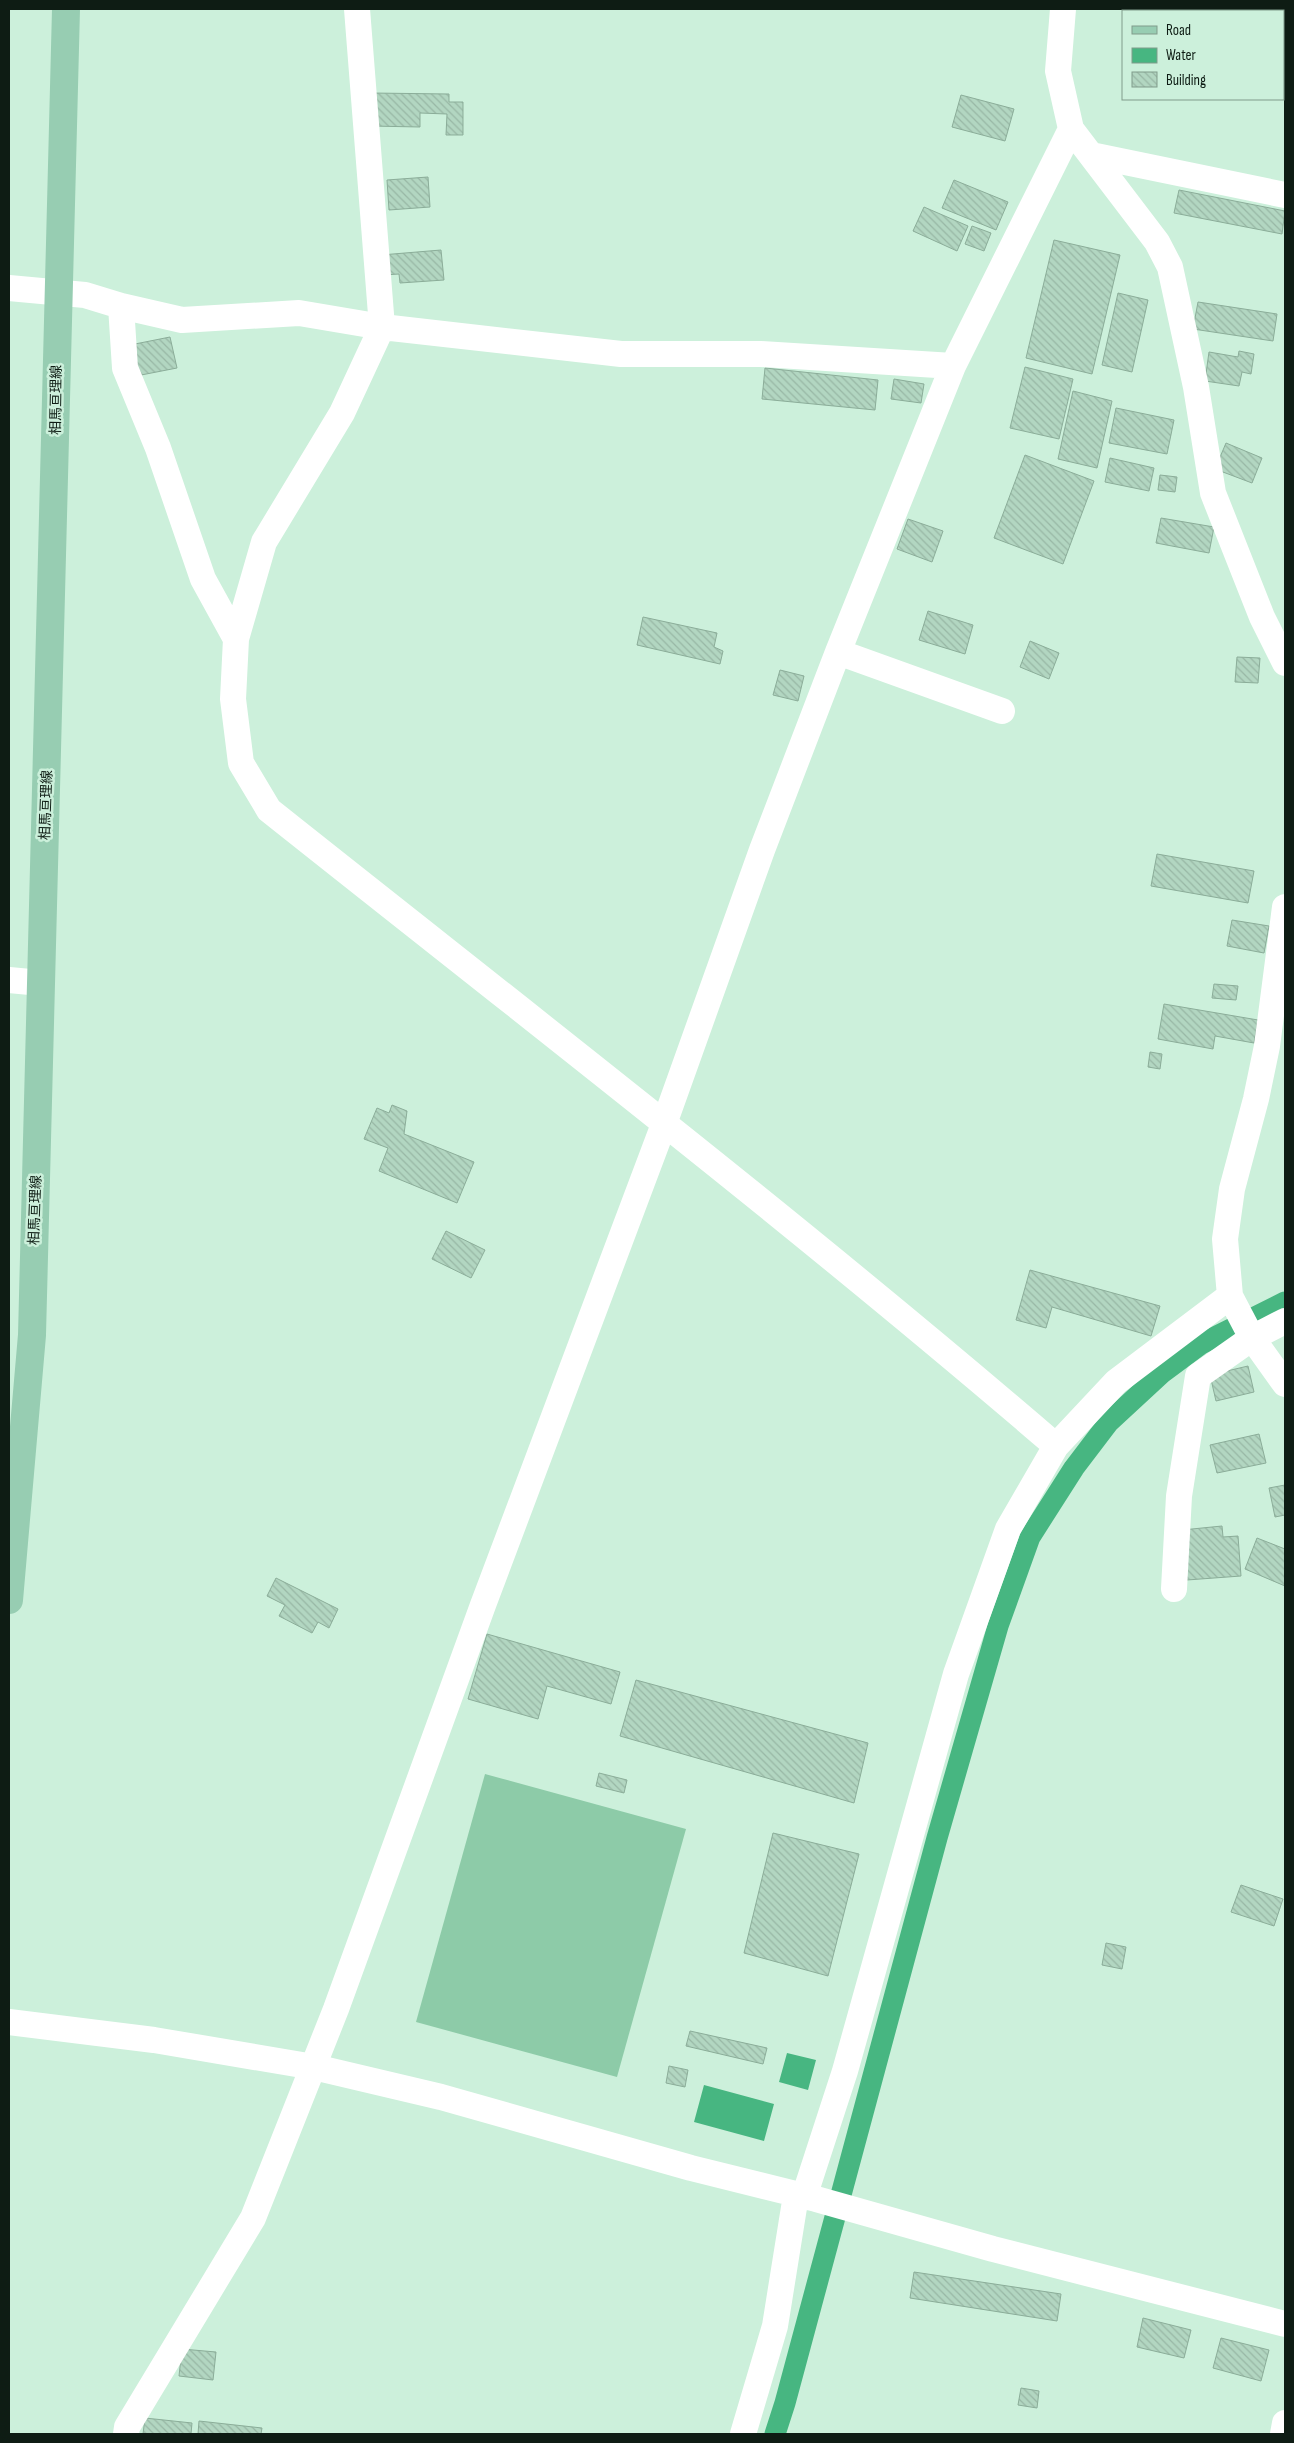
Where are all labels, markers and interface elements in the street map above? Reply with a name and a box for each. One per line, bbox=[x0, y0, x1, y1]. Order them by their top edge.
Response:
legend bbox=[1122, 10, 1284, 100]
text: Road bbox=[1166, 21, 1191, 40]
text: Water bbox=[1166, 46, 1197, 65]
text: Building bbox=[1166, 71, 1206, 90]
street label: 相馬亘理線 bbox=[47, 365, 65, 435]
street label: 相馬亘理線 bbox=[36, 770, 56, 840]
street label: 相馬亘理線 bbox=[25, 1175, 45, 1245]

